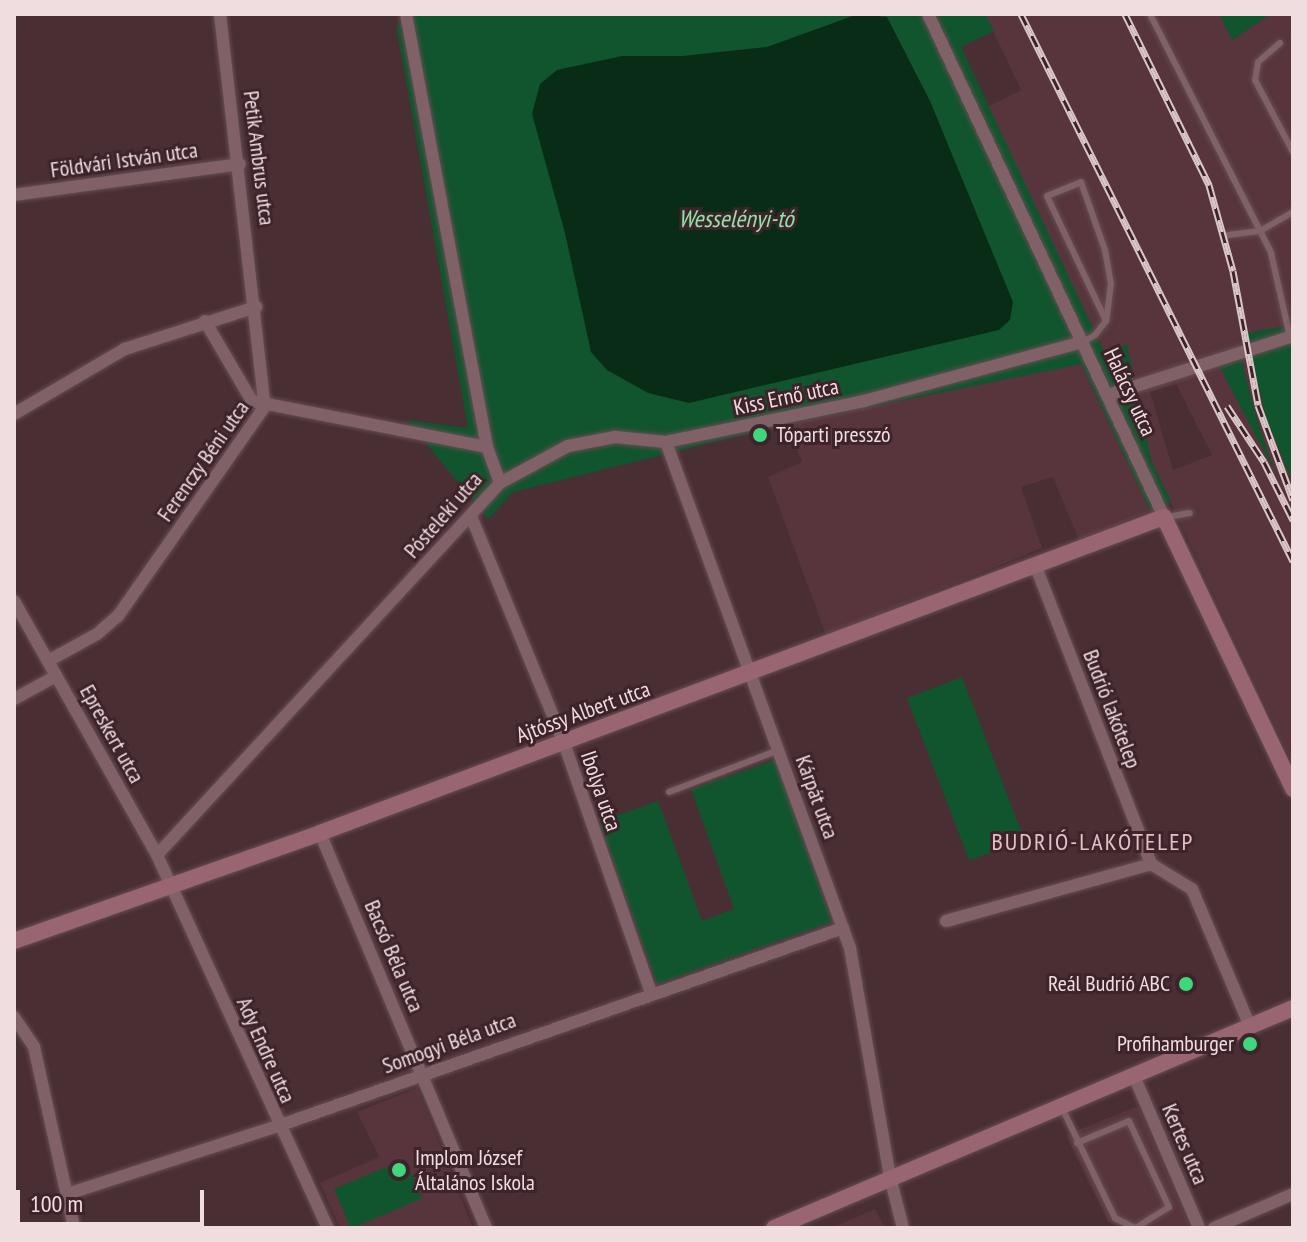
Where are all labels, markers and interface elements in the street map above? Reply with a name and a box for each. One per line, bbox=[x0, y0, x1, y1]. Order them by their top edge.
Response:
street label: Petik Ambrus utca bbox=[238, 89, 280, 227]
street label: Földvári István utca bbox=[49, 137, 199, 183]
water label: Wesselényi-tó bbox=[678, 205, 794, 233]
street label: Halácsy utca bbox=[1098, 343, 1162, 441]
street label: Kiss Ernő utca bbox=[731, 373, 841, 421]
street label: Ferenczy Béni utca bbox=[152, 395, 254, 527]
place label: Tóparti presszó bbox=[776, 422, 891, 448]
marker: Tóparti presszó bbox=[751, 426, 769, 444]
street label: Pósteleki utca bbox=[398, 467, 488, 563]
street label: Budrió lakótelep bbox=[1077, 646, 1147, 772]
street label: Ajtóssy Albert utca bbox=[512, 675, 654, 749]
street label: Epreskert utca bbox=[74, 680, 150, 788]
street label: Ibolya utca bbox=[575, 747, 627, 835]
street label: Kárpát utca bbox=[790, 752, 844, 842]
district label: BUDRIÓ-LAKÓTELEP bbox=[992, 828, 1194, 856]
street label: Bacsó Béla utca bbox=[359, 896, 429, 1016]
place label: Reál Budrió ABC bbox=[1047, 971, 1170, 997]
marker: Reál Budrió ABC bbox=[1177, 975, 1195, 993]
street label: Ady Endre utca bbox=[231, 993, 301, 1107]
street label: Somogyi Béla utca bbox=[379, 1007, 519, 1079]
place label: Profihamburger bbox=[1117, 1031, 1234, 1057]
marker: Profihamburger bbox=[1241, 1035, 1259, 1053]
street label: Kertes utca bbox=[1156, 1100, 1214, 1188]
place label: Implom József Általános Iskola bbox=[415, 1144, 535, 1196]
marker: Implom József Általános Iskola bbox=[390, 1161, 408, 1179]
scale bar bbox=[20, 1174, 208, 1224]
text: 100 m bbox=[30, 1188, 83, 1219]

